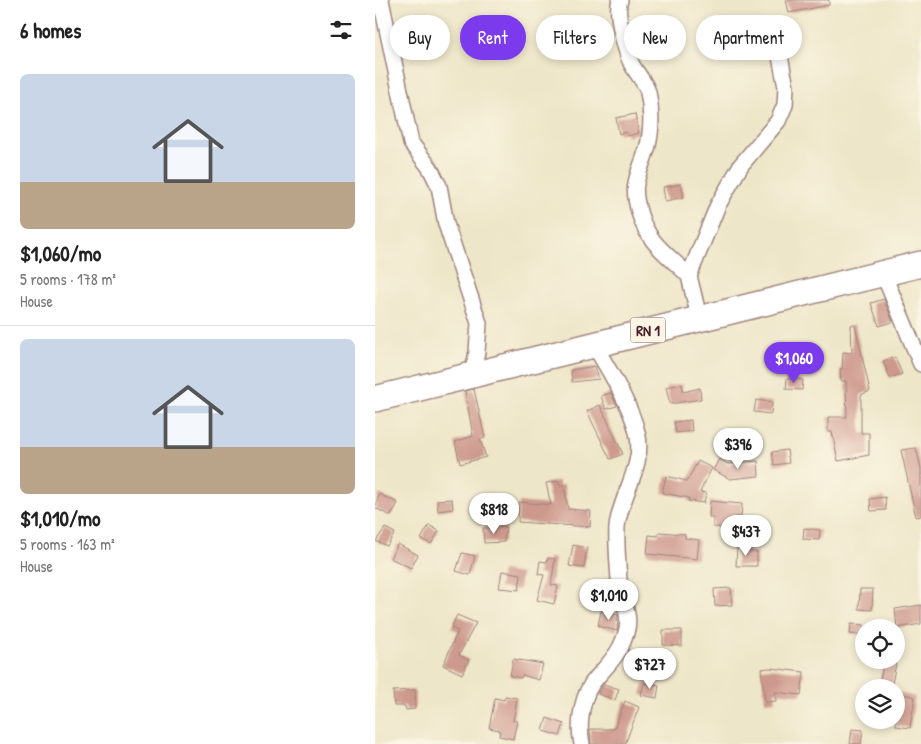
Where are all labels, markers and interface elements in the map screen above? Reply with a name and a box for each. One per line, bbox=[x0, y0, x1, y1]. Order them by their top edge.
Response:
chip: Buy bbox=[390, 15, 450, 60]
chip: Rent bbox=[460, 15, 526, 60]
chip: Filters bbox=[536, 15, 614, 60]
chip: New bbox=[624, 15, 686, 60]
chip: Apartment bbox=[696, 15, 802, 60]
text: 6 homes bbox=[20, 16, 81, 45]
icon: filters bbox=[327, 16, 355, 44]
icon: home bbox=[143, 106, 233, 196]
text: $1,060/mo bbox=[20, 239, 101, 268]
text: 5 rooms · 178 m² bbox=[20, 268, 116, 290]
text: House bbox=[20, 290, 53, 312]
road number: RN 1 bbox=[631, 318, 665, 342]
pin: $1,060 bbox=[753, 342, 835, 384]
text: $1,060 bbox=[775, 347, 813, 369]
icon: home bbox=[143, 372, 233, 462]
pin: $396 bbox=[708, 428, 768, 470]
text: $396 bbox=[724, 433, 752, 455]
pin: $818 bbox=[464, 492, 524, 535]
text: $818 bbox=[480, 498, 508, 520]
text: $1,010/mo bbox=[20, 504, 101, 533]
pin: $437 bbox=[716, 514, 776, 557]
text: $437 bbox=[731, 520, 761, 542]
text: 5 rooms · 163 m² bbox=[20, 533, 115, 555]
text: House bbox=[20, 555, 53, 577]
pin: $1,010 bbox=[568, 578, 650, 621]
text: $1,010 bbox=[590, 584, 628, 606]
map controls bbox=[855, 619, 905, 729]
button: locate bbox=[855, 619, 905, 669]
pin: $727 bbox=[620, 648, 680, 690]
text: $727 bbox=[634, 653, 666, 675]
button: layers bbox=[855, 679, 905, 729]

